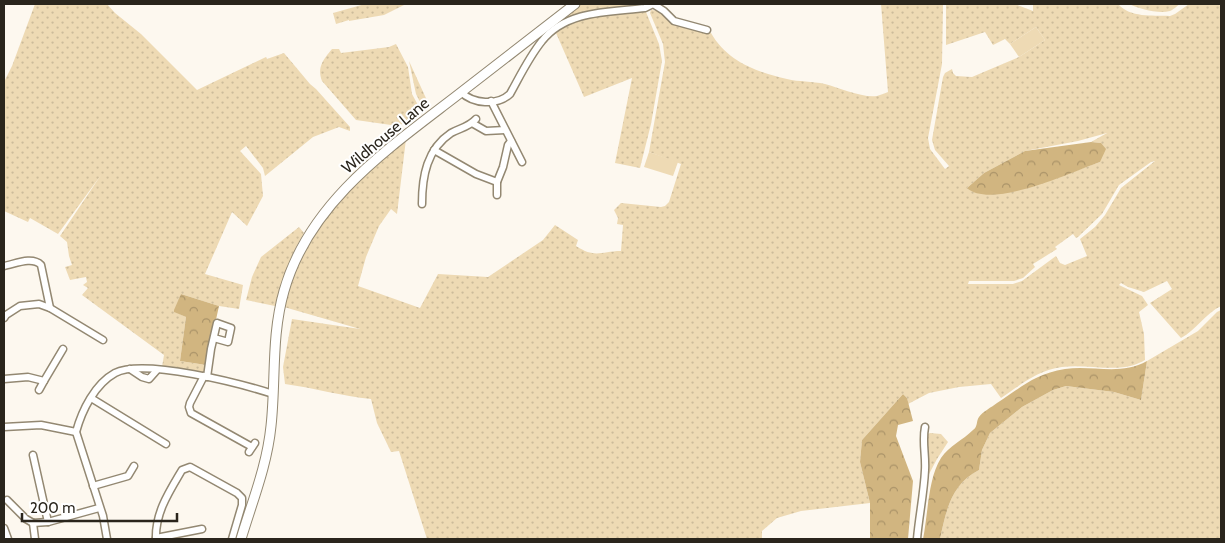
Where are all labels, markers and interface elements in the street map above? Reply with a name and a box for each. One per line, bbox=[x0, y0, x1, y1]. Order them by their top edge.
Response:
street label: Wildhouse Lane bbox=[338, 93, 433, 177]
scale bar bbox=[22, 490, 178, 522]
text: 200 m bbox=[30, 499, 75, 517]

